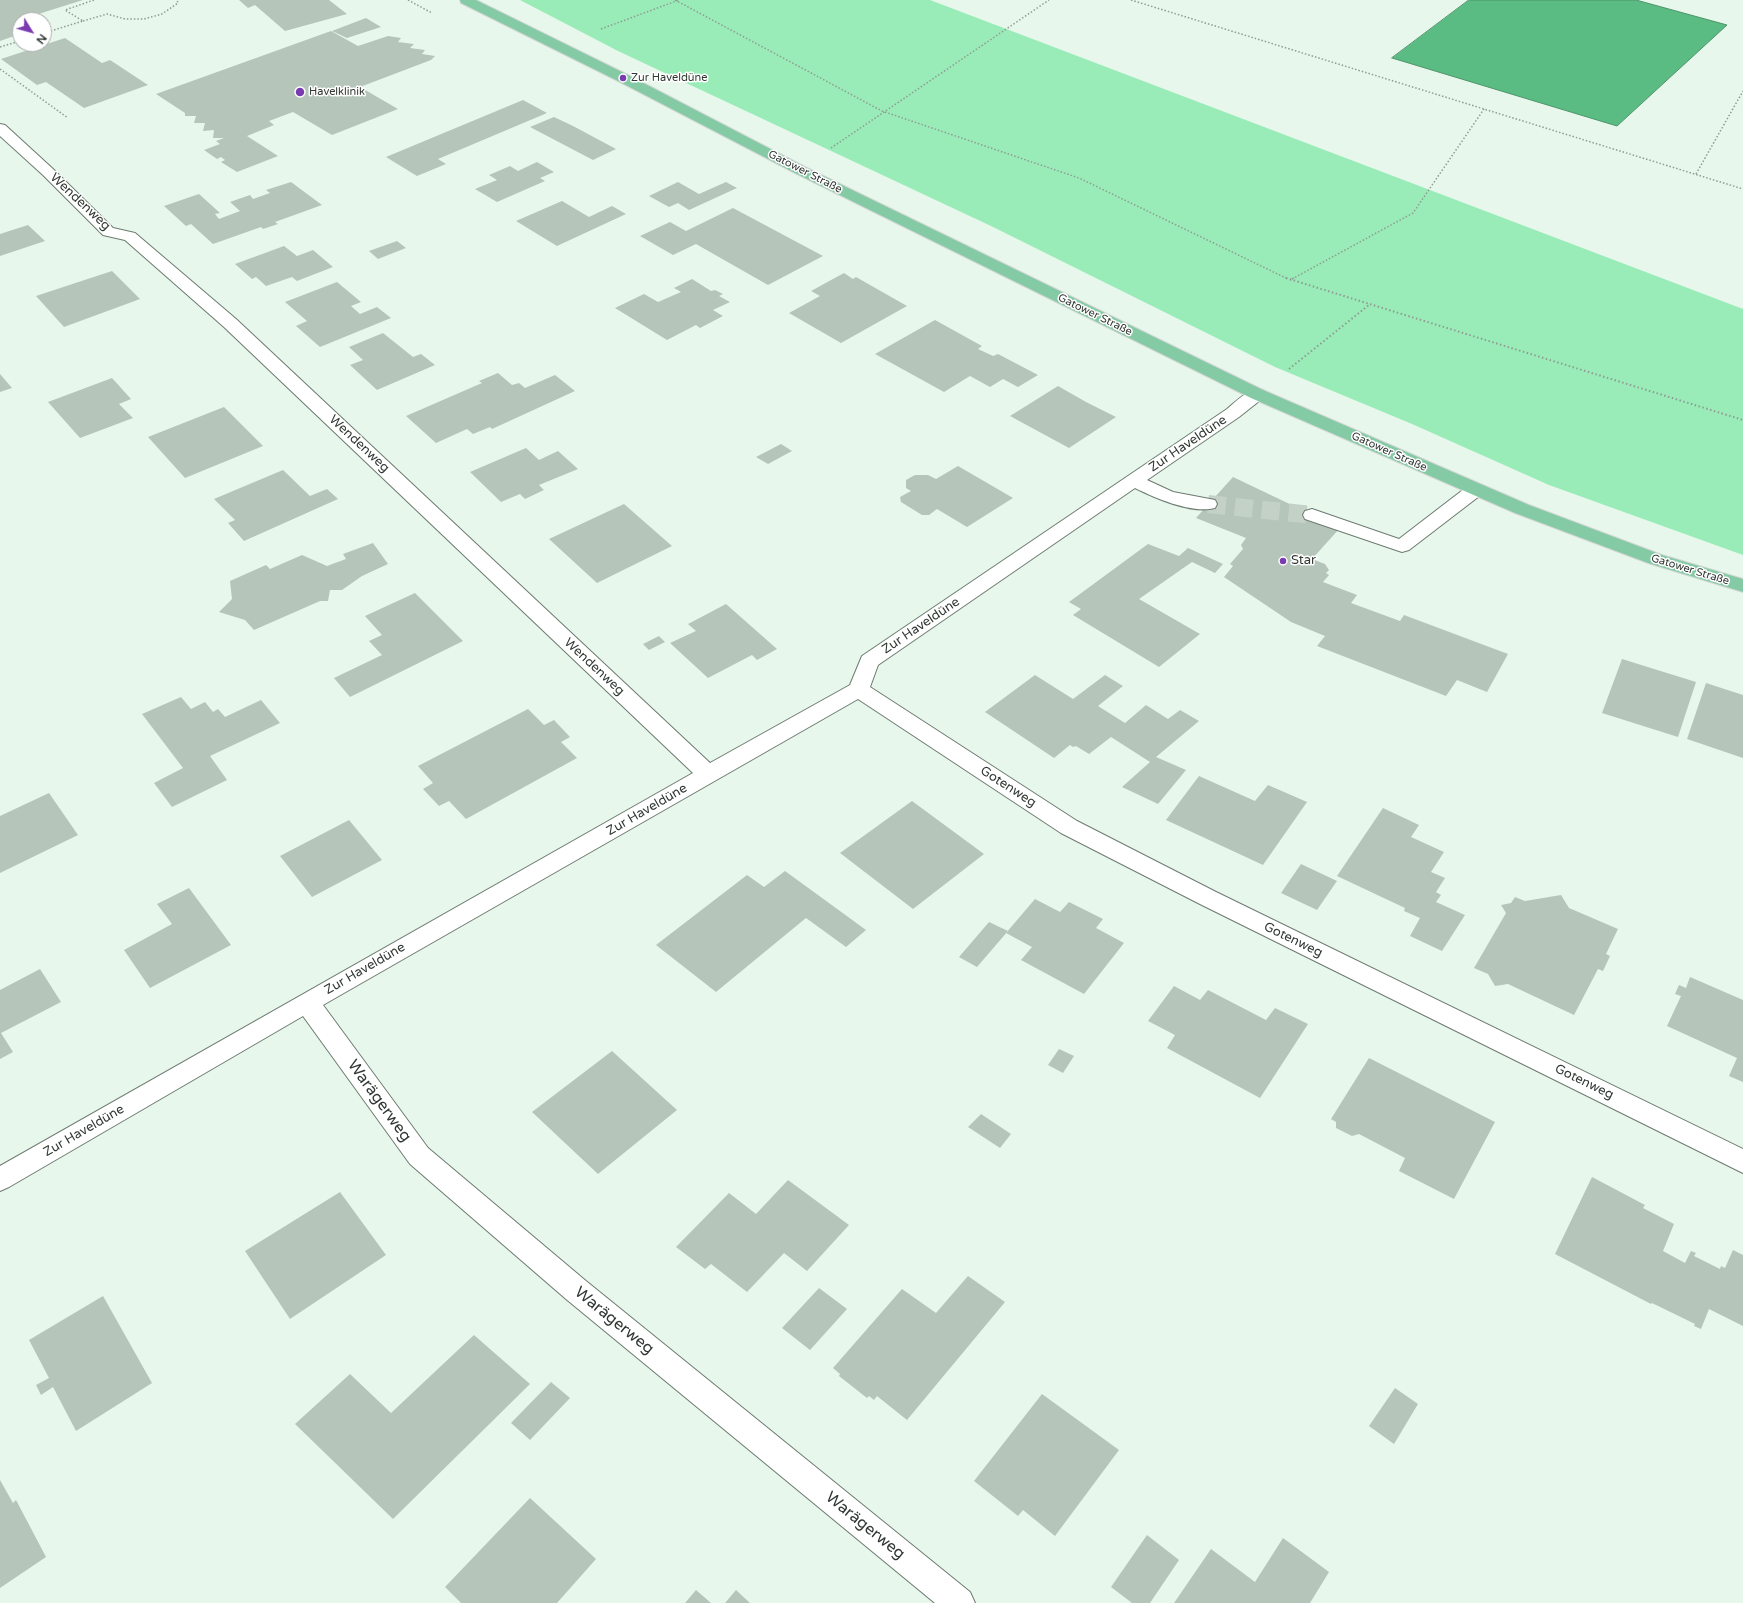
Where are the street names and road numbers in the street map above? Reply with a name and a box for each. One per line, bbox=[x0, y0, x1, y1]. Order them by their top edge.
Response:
street label: Gatower Straße bbox=[766, 148, 844, 196]
street label: Wendenweg bbox=[47, 170, 113, 234]
street label: Gatower Straße bbox=[1056, 291, 1134, 339]
street label: Wendenweg bbox=[326, 412, 392, 476]
street label: Zur Haveldüne bbox=[1146, 412, 1230, 476]
street label: Gatower Straße bbox=[1349, 429, 1429, 475]
street label: Gatower Straße bbox=[1649, 552, 1731, 588]
street label: Zur Haveldüne bbox=[879, 594, 963, 658]
street label: Wendenweg bbox=[561, 635, 627, 699]
street label: Gotenweg bbox=[977, 763, 1039, 811]
street label: Zur Haveldüne bbox=[604, 781, 690, 839]
street label: Gotenweg bbox=[1261, 919, 1325, 961]
street label: Zur Haveldüne bbox=[322, 940, 408, 998]
street label: Warägerweg bbox=[343, 1056, 415, 1146]
street label: Gotenweg bbox=[1552, 1061, 1616, 1103]
street label: Zur Haveldüne bbox=[41, 1102, 127, 1160]
street label: Warägerweg bbox=[570, 1283, 658, 1359]
street label: Warägerweg bbox=[821, 1488, 909, 1564]

